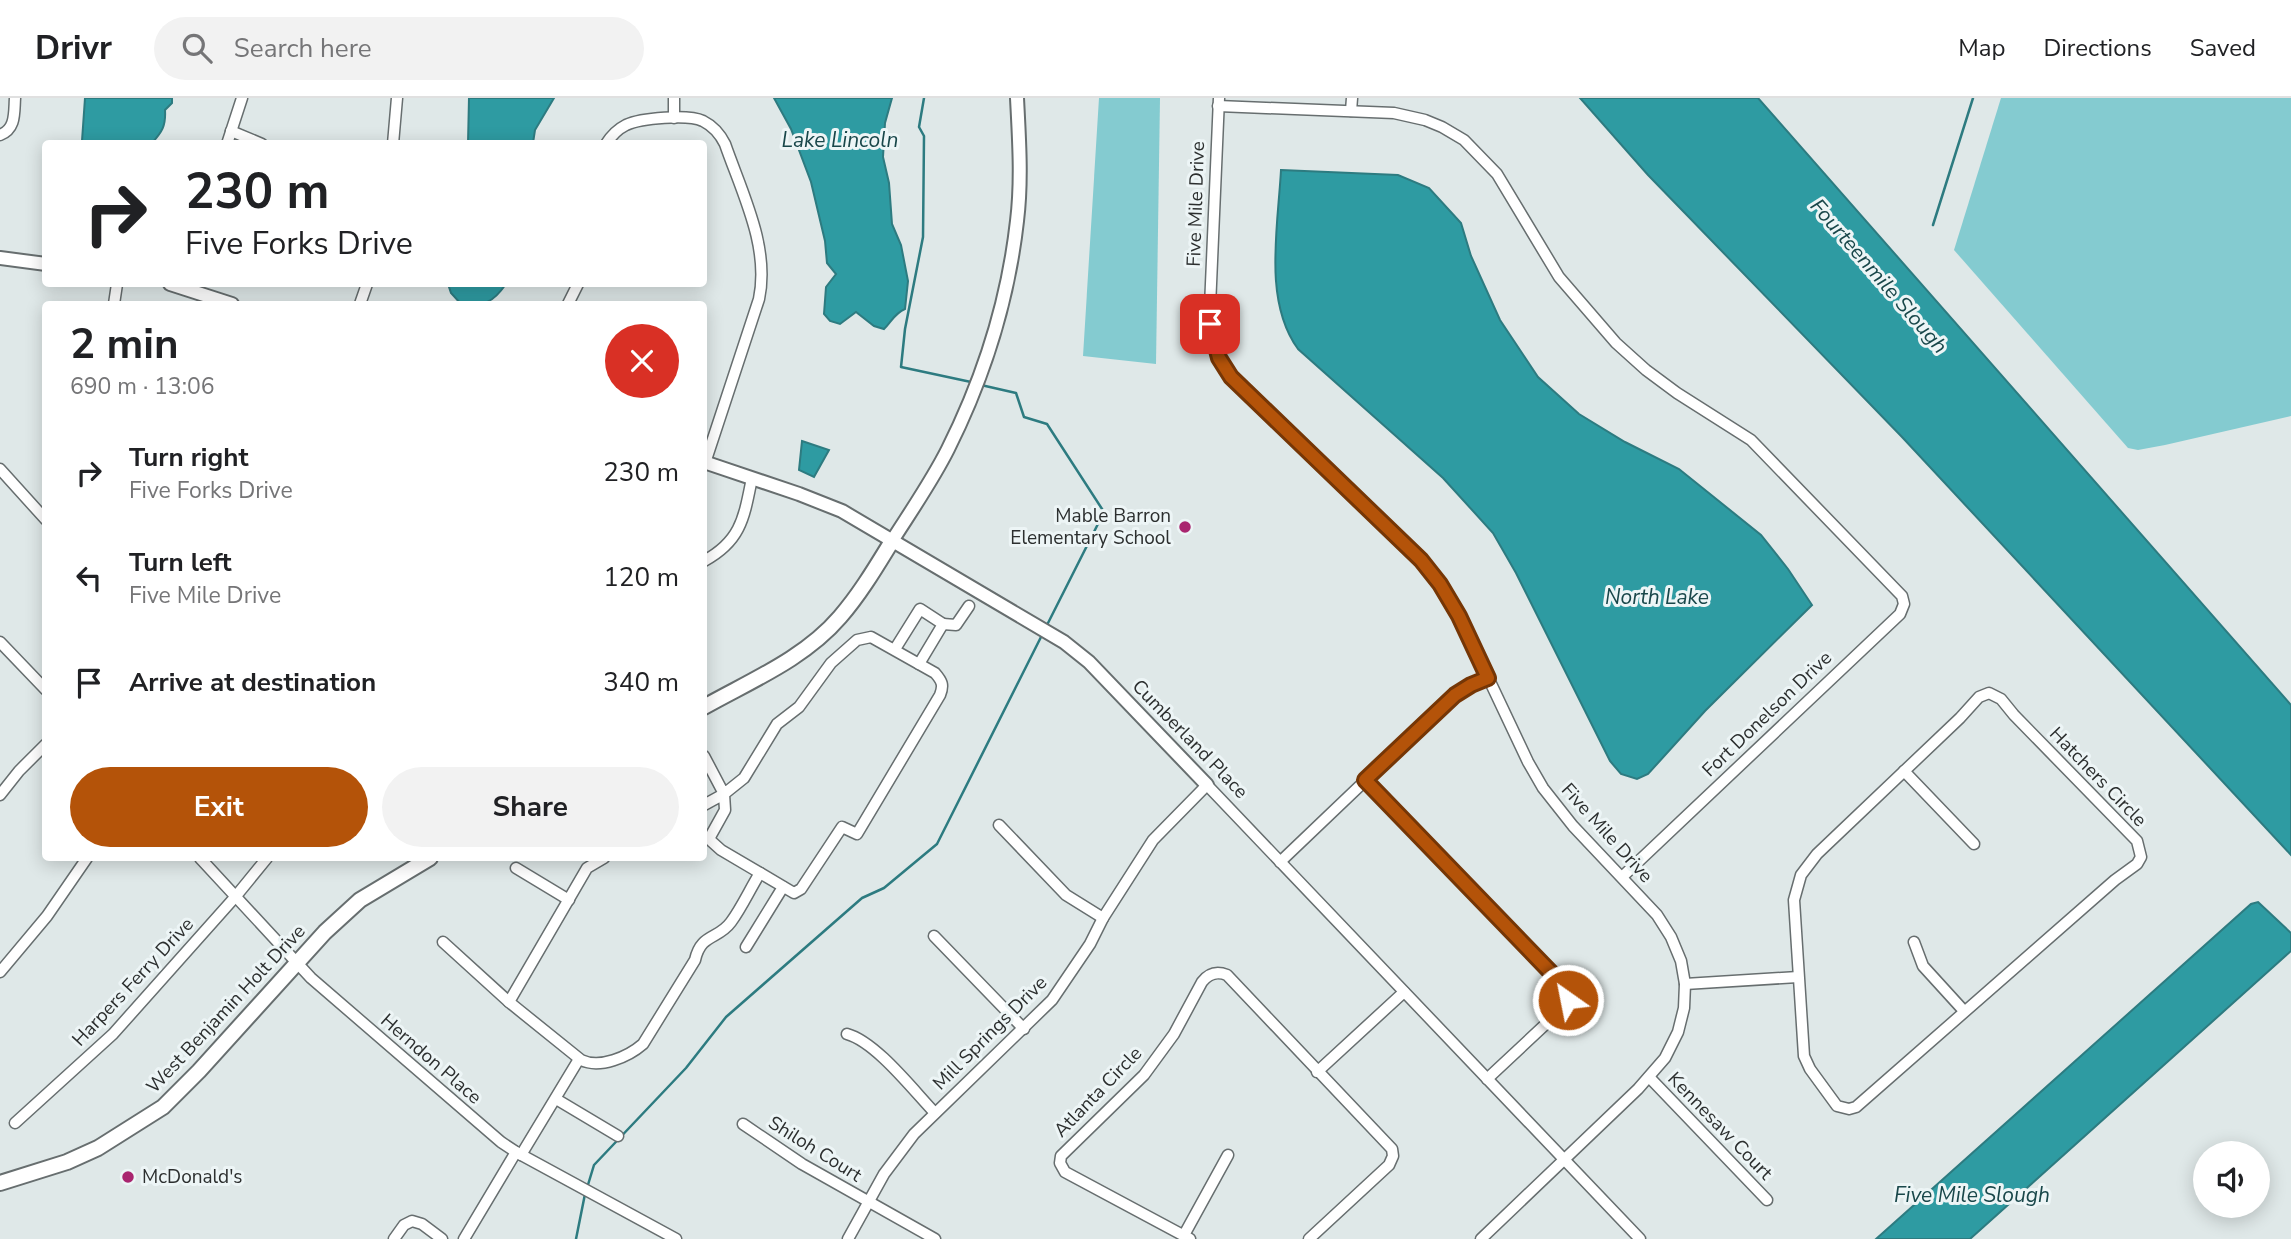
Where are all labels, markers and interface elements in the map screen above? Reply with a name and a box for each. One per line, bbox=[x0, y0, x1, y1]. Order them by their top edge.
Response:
search box bbox=[154, 17, 644, 80]
text: Drivr bbox=[35, 26, 112, 71]
icon: search bbox=[178, 29, 216, 67]
text: Search here bbox=[234, 31, 372, 66]
text: Map bbox=[1958, 32, 2005, 64]
text: Directions bbox=[2043, 32, 2152, 64]
text: Saved bbox=[2190, 32, 2256, 64]
water label: Lake Lincoln bbox=[782, 126, 898, 154]
street label: Five Mile Drive bbox=[1181, 141, 1211, 267]
text: 230 m bbox=[185, 158, 329, 225]
icon: right bbox=[70, 168, 161, 259]
water label: Fourteenmile Slough bbox=[1804, 193, 1954, 359]
text: Five Forks Drive bbox=[185, 222, 413, 265]
pin bbox=[1180, 294, 1240, 354]
icon: arrive bbox=[1191, 305, 1229, 343]
text: 2 min bbox=[70, 316, 179, 373]
button: close bbox=[605, 324, 679, 398]
text: 690 m · 13:06 bbox=[70, 371, 215, 402]
text: Turn right bbox=[129, 440, 248, 475]
icon: right bbox=[70, 454, 108, 492]
text: 230 m bbox=[603, 455, 679, 490]
text: Five Forks Drive bbox=[129, 475, 293, 506]
place label: Mable Barron Elementary School bbox=[1010, 503, 1171, 551]
marker: Mable Barron Elementary School bbox=[1177, 519, 1193, 535]
text: Turn left bbox=[129, 545, 232, 580]
icon: left bbox=[70, 559, 108, 597]
text: 120 m bbox=[603, 560, 679, 595]
text: Five Mile Drive bbox=[129, 580, 281, 611]
water label: North Lake bbox=[1605, 583, 1709, 611]
street label: Fort Donelson Drive bbox=[1696, 645, 1838, 783]
icon: arrive bbox=[70, 664, 108, 702]
text: Arrive at destination bbox=[129, 665, 376, 700]
text: 340 m bbox=[603, 665, 679, 700]
street label: Cumberland Place bbox=[1126, 674, 1254, 804]
street label: Hatchers Circle bbox=[2044, 721, 2152, 833]
button: Exit bbox=[70, 767, 368, 847]
button: Share bbox=[382, 767, 679, 847]
street label: Five Mile Drive bbox=[1555, 778, 1659, 888]
street label: Harpers Ferry Drive bbox=[66, 912, 200, 1052]
street label: West Benjamin Holt Drive bbox=[141, 919, 311, 1099]
position arrow bbox=[1531, 963, 1605, 1037]
street label: Mill Springs Drive bbox=[927, 970, 1053, 1096]
street label: Herndon Place bbox=[375, 1008, 487, 1110]
street label: Atlanta Circle bbox=[1048, 1041, 1148, 1143]
street label: Kennesaw Court bbox=[1662, 1066, 1778, 1186]
street label: Shiloh Court bbox=[763, 1110, 867, 1188]
map controls bbox=[2193, 1141, 2270, 1218]
button: sound bbox=[2193, 1141, 2270, 1218]
place label: McDonald's bbox=[142, 1164, 243, 1190]
marker: McDonald's bbox=[120, 1169, 136, 1185]
water label: Five Mile Slough bbox=[1894, 1181, 2050, 1209]

